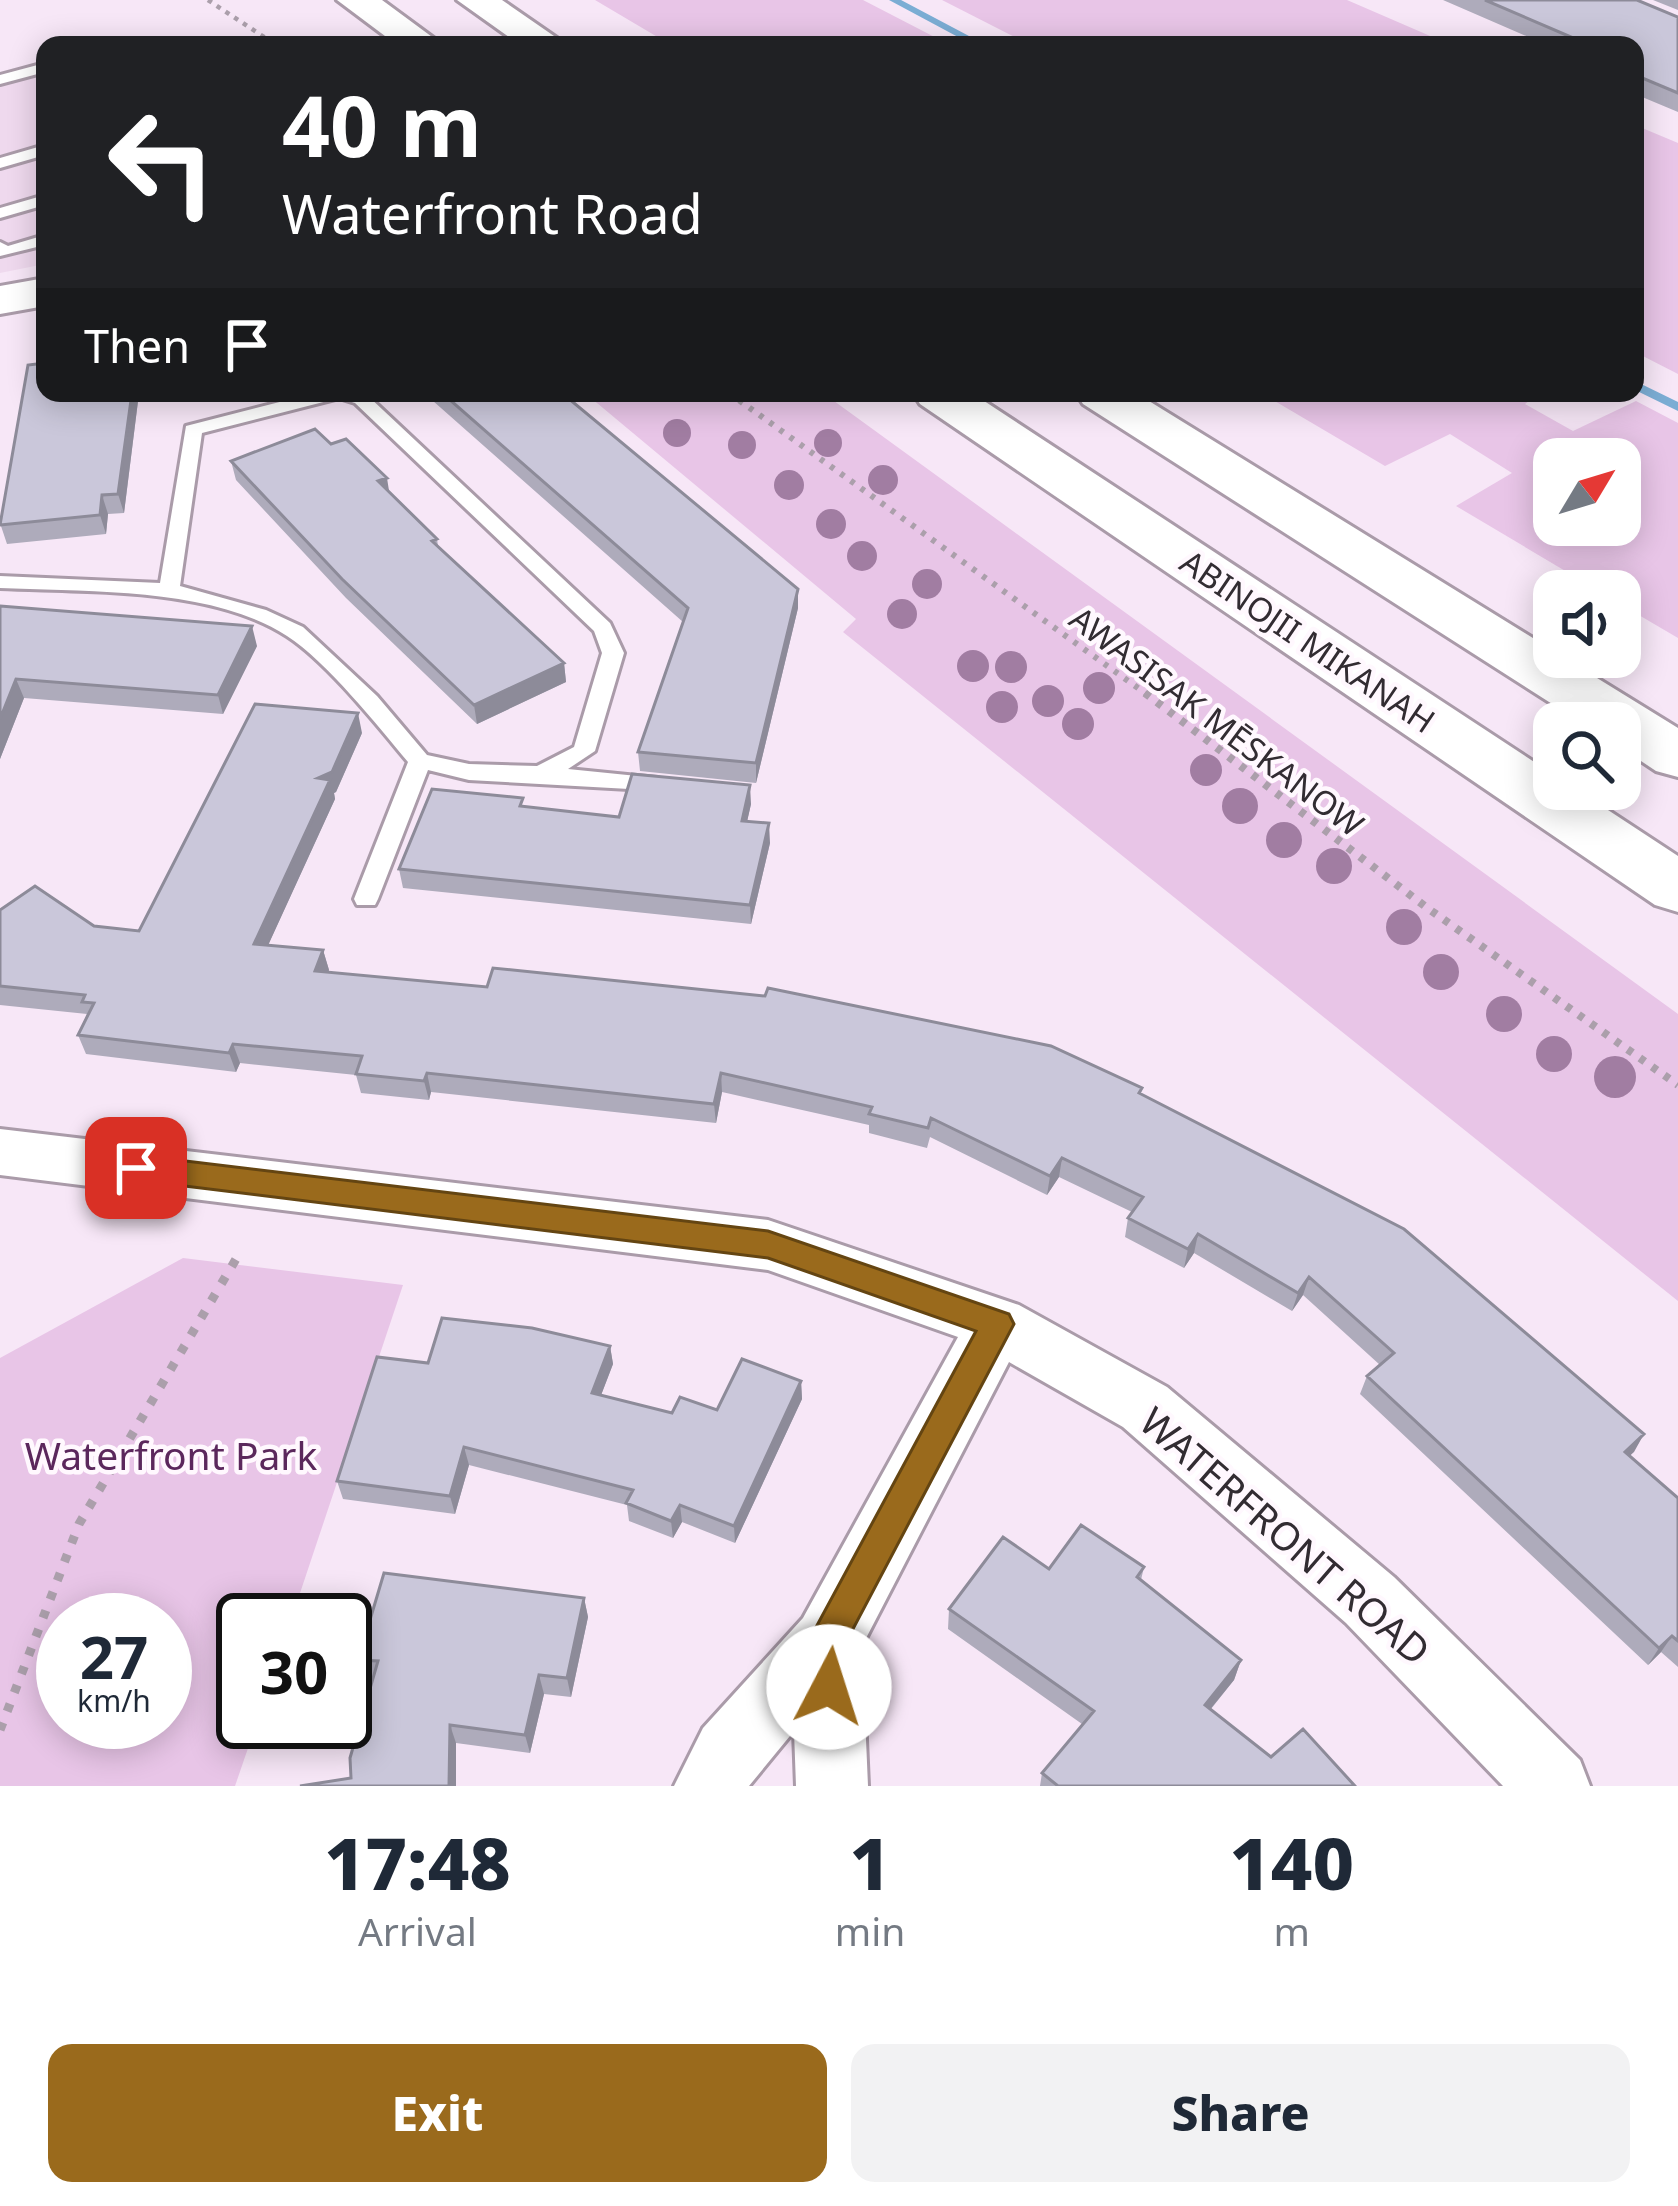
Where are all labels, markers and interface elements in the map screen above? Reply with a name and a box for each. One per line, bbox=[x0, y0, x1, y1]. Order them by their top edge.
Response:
text: 40 m bbox=[282, 67, 482, 182]
icon: left bbox=[84, 84, 240, 240]
text: Waterfront Road bbox=[282, 176, 703, 250]
icon: arrive bbox=[214, 312, 280, 378]
text: Then bbox=[84, 315, 190, 376]
north arrow bbox=[1533, 438, 1641, 546]
map controls bbox=[1533, 438, 1641, 810]
street label: ABINOJII MIKANAH bbox=[1172, 539, 1444, 743]
button: sound bbox=[1533, 570, 1641, 678]
street label: AWASISAK MĒSKANOW bbox=[1061, 596, 1373, 847]
button: search bbox=[1533, 702, 1641, 810]
pin bbox=[85, 1117, 187, 1219]
icon: arrive bbox=[103, 1135, 169, 1201]
street label: WATERFRONT ROAD bbox=[1130, 1394, 1442, 1676]
park label: Waterfront Park bbox=[25, 1428, 317, 1481]
speed limit sign: 30 bbox=[216, 1593, 372, 1749]
text: 27 bbox=[80, 1615, 148, 1697]
position arrow bbox=[766, 1624, 892, 1750]
text: km/h bbox=[77, 1680, 151, 1721]
text: 17:48 bbox=[324, 1813, 511, 1911]
text: 1 bbox=[849, 1813, 891, 1911]
text: 140 bbox=[1229, 1813, 1354, 1911]
text: Arrival bbox=[358, 1904, 477, 1957]
text: min bbox=[835, 1904, 905, 1957]
text: m bbox=[1273, 1904, 1310, 1957]
button: Exit bbox=[48, 2044, 827, 2182]
button: Share bbox=[851, 2044, 1630, 2182]

